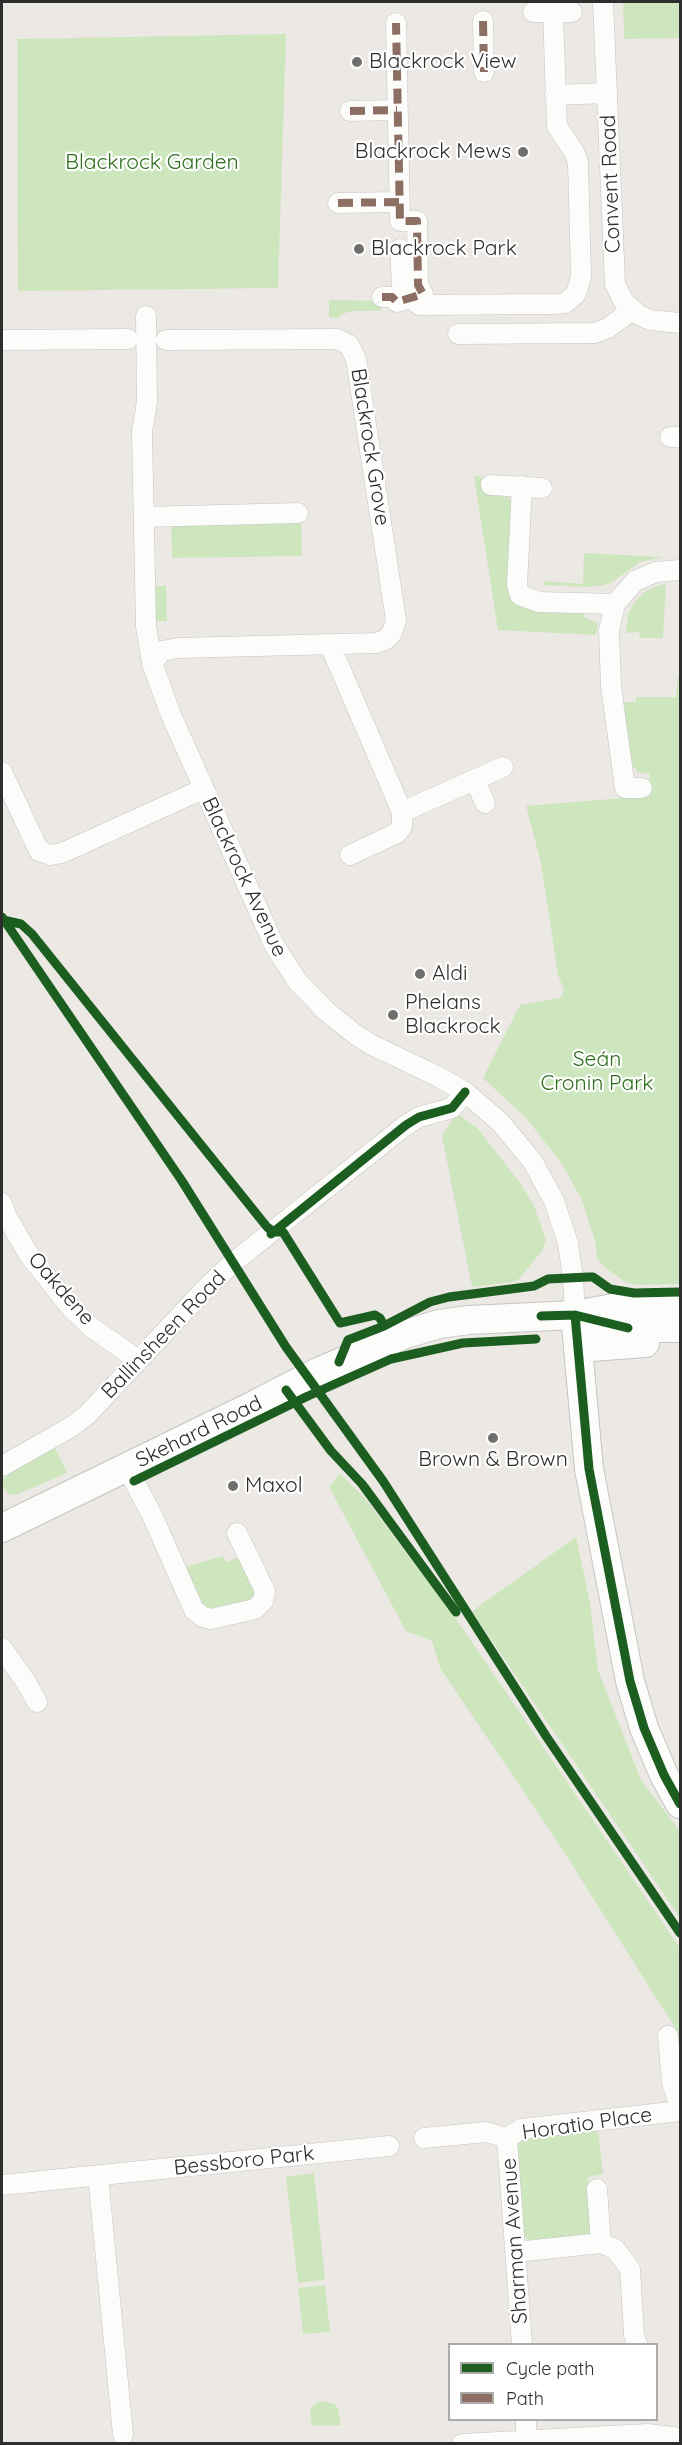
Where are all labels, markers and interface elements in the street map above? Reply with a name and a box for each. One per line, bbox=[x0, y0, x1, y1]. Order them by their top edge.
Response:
place label: Blackrock View bbox=[369, 49, 517, 75]
marker: Blackrock View bbox=[350, 55, 364, 69]
street label: Convent Road bbox=[596, 114, 626, 254]
place label: Blackrock Mews bbox=[355, 139, 511, 165]
marker: Blackrock Mews bbox=[516, 145, 530, 159]
park label: Blackrock Garden bbox=[65, 150, 239, 176]
place label: Blackrock Park bbox=[371, 236, 517, 262]
marker: Blackrock Park bbox=[352, 242, 366, 256]
street label: Blackrock Grove bbox=[345, 366, 395, 528]
street label: Blackrock Avenue bbox=[196, 793, 292, 961]
place label: Aldi bbox=[432, 961, 467, 987]
marker: Aldi bbox=[413, 967, 427, 981]
place label: Phelans Blackrock bbox=[405, 990, 501, 1040]
marker: Phelans Blackrock bbox=[386, 1008, 400, 1022]
park label: Seán Cronin Park bbox=[541, 1047, 653, 1097]
street label: Oakdene bbox=[23, 1247, 99, 1331]
street label: Ballinsheen Road bbox=[97, 1266, 231, 1404]
street label: Skehard Road bbox=[132, 1391, 266, 1473]
marker: Brown & Brown bbox=[486, 1431, 500, 1445]
place label: Brown & Brown bbox=[418, 1447, 568, 1473]
place label: Maxol bbox=[245, 1473, 303, 1499]
marker: Maxol bbox=[226, 1479, 240, 1493]
street label: Horatio Place bbox=[520, 2102, 654, 2146]
street label: Bessboro Park bbox=[173, 2141, 315, 2181]
street label: Sharman Avenue bbox=[497, 2157, 533, 2325]
legend bbox=[448, 2343, 658, 2421]
text: Cycle path bbox=[506, 2357, 594, 2380]
text: Path bbox=[506, 2387, 544, 2410]

